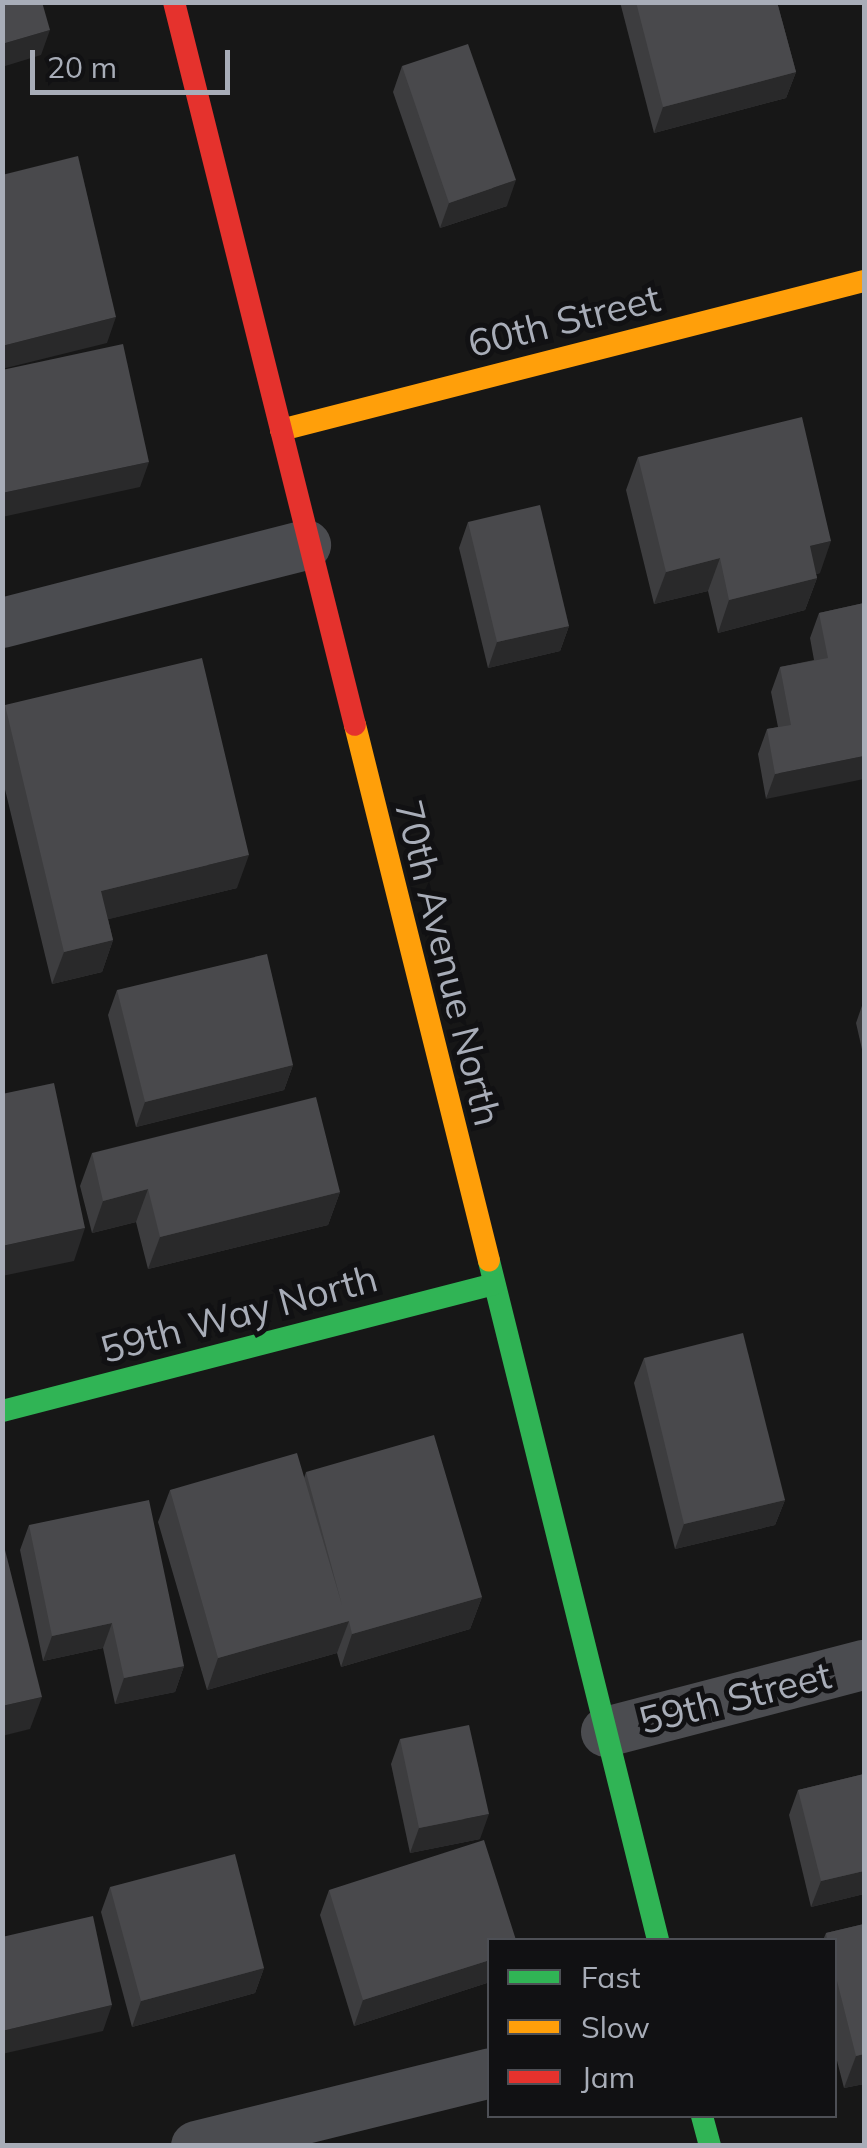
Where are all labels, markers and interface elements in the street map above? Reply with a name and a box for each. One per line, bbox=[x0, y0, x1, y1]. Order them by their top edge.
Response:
scale bar bbox=[35, 30, 235, 92]
text: 20 m bbox=[47, 48, 117, 86]
street label: 60th Street bbox=[463, 275, 665, 367]
street label: 70th Avenue North bbox=[385, 796, 511, 1130]
street label: 59th Way North bbox=[96, 1255, 382, 1373]
street label: 59th Street bbox=[634, 1652, 836, 1744]
legend bbox=[487, 1938, 837, 2118]
text: Fast bbox=[581, 1958, 641, 1996]
text: Slow bbox=[581, 2008, 650, 2046]
text: Jam bbox=[581, 2058, 635, 2096]

